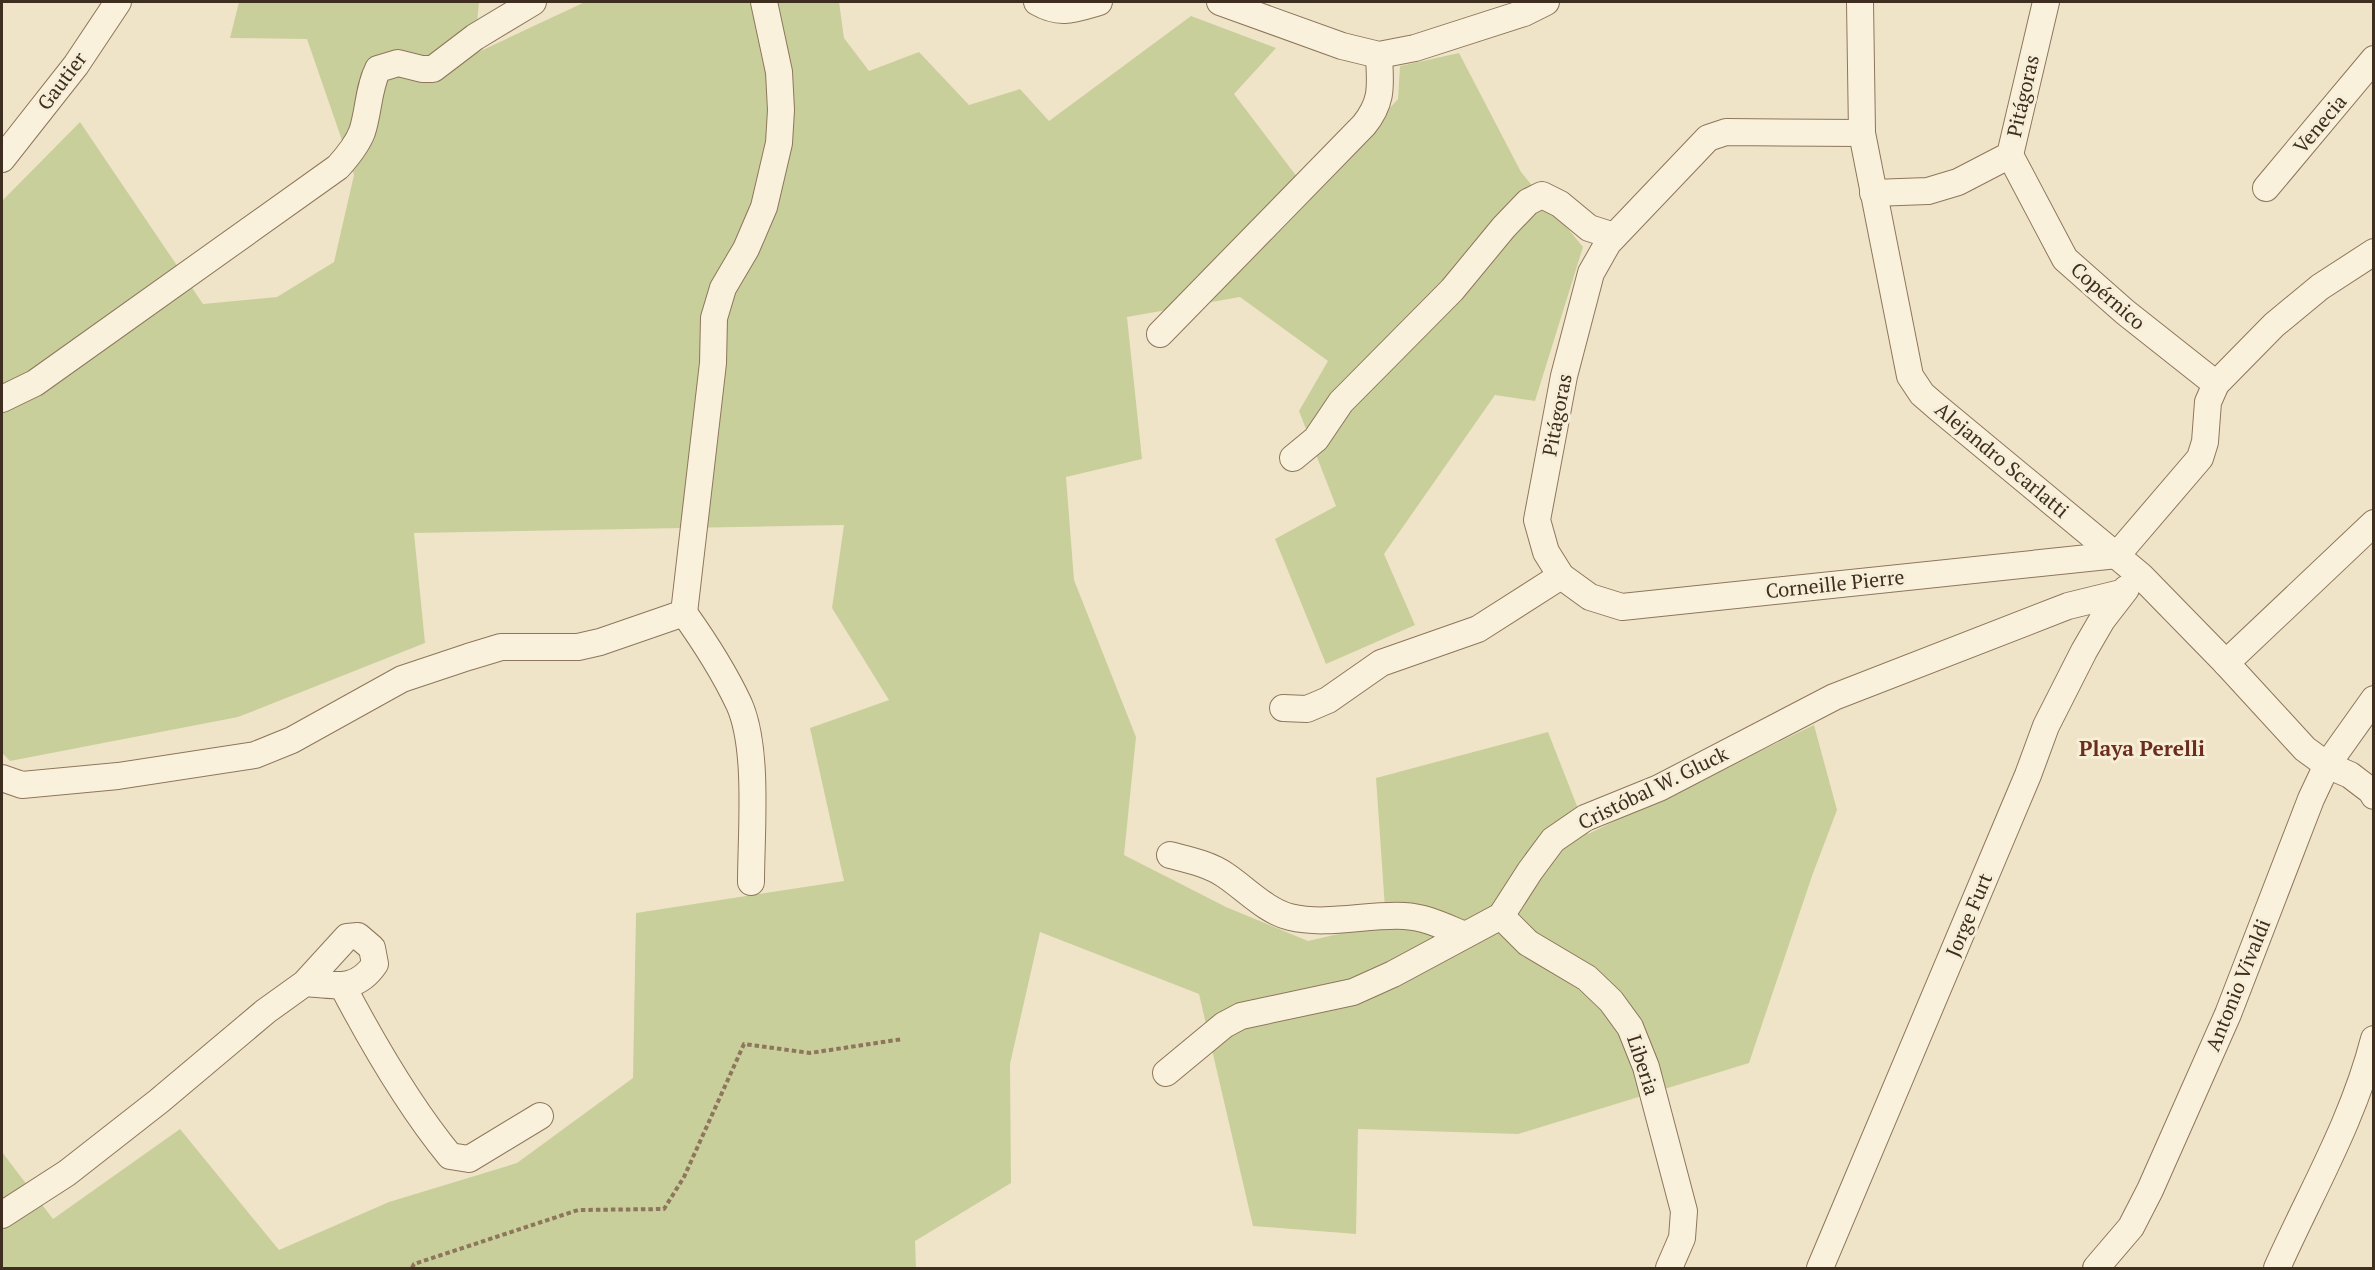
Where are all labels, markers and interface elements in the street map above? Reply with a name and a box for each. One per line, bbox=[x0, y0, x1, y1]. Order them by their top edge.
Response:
street label: Gautier bbox=[31, 46, 93, 115]
street label: Pitágoras bbox=[2000, 52, 2045, 140]
street label: Venecia bbox=[2287, 88, 2352, 159]
street label: Copérnico bbox=[2065, 256, 2151, 335]
street label: Pitágoras bbox=[1535, 371, 1578, 458]
street label: Alejandro Scarlatti bbox=[1930, 396, 2075, 524]
street label: Corneille Pierre bbox=[1764, 563, 1906, 604]
district label: Playa Perelli bbox=[2079, 734, 2205, 762]
street label: Cristóbal W. Gluck bbox=[1573, 739, 1733, 836]
street label: Jorge Furt bbox=[1939, 868, 1998, 961]
street label: Antonio Vivaldi bbox=[2199, 915, 2276, 1055]
street label: Liberia bbox=[1621, 1031, 1666, 1098]

